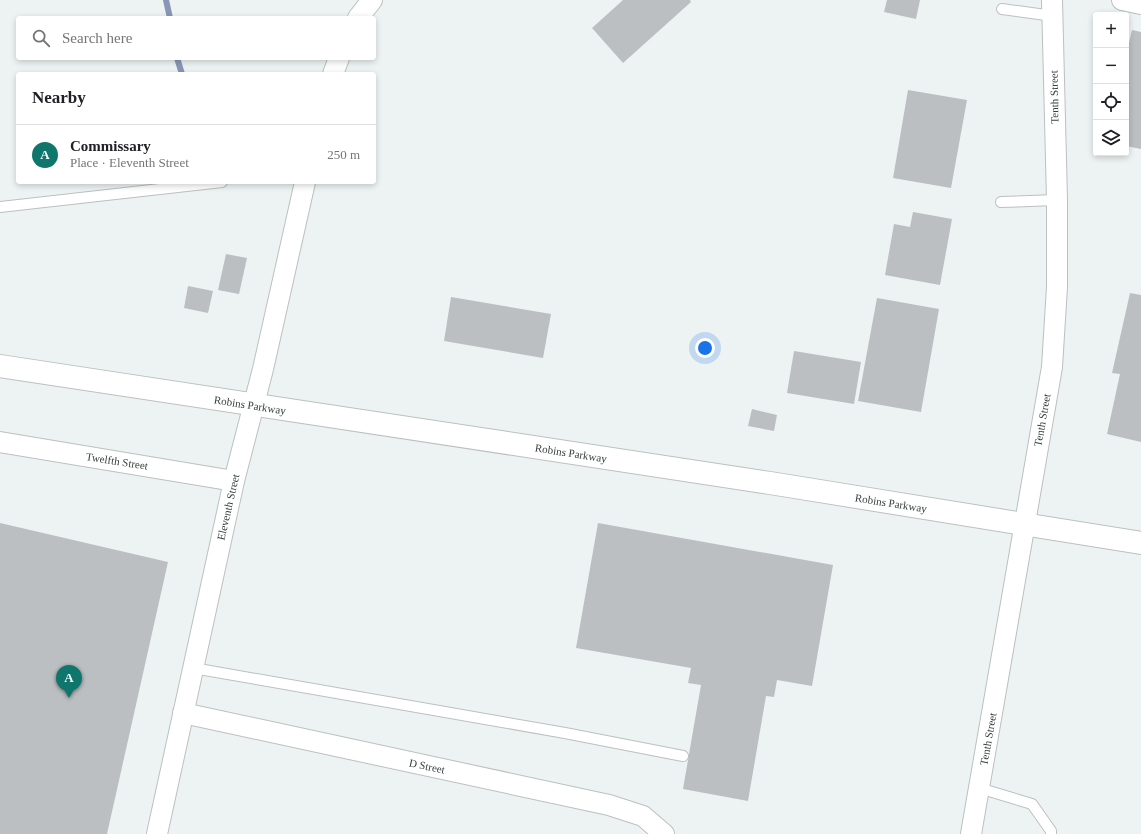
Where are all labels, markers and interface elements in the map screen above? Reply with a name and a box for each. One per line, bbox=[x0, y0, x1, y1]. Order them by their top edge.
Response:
map controls bbox=[1093, 12, 1129, 156]
button: + bbox=[1093, 12, 1129, 48]
search box bbox=[16, 16, 376, 60]
icon: search bbox=[30, 27, 52, 49]
text: Search here bbox=[62, 30, 132, 46]
button: − bbox=[1093, 48, 1129, 84]
street label: Tenth Street bbox=[1048, 70, 1060, 124]
button: locate bbox=[1093, 84, 1129, 120]
text: Nearby bbox=[32, 88, 86, 107]
button: layers bbox=[1093, 120, 1129, 156]
text: Commissary bbox=[70, 138, 151, 154]
text: A bbox=[40, 147, 50, 162]
text: 250 m bbox=[327, 147, 360, 162]
text: Place · Eleventh Street bbox=[70, 155, 189, 170]
your location bbox=[695, 338, 715, 358]
street label: Robins Parkway bbox=[213, 393, 287, 417]
street label: Tenth Street bbox=[1031, 393, 1053, 447]
street label: Robins Parkway bbox=[534, 441, 608, 465]
street label: Twelfth Street bbox=[85, 450, 149, 472]
street label: Eleventh Street bbox=[215, 473, 241, 541]
street label: Robins Parkway bbox=[854, 491, 928, 515]
pin: A bbox=[56, 665, 82, 698]
street label: Tenth Street bbox=[977, 712, 999, 766]
street label: D Street bbox=[408, 756, 446, 776]

